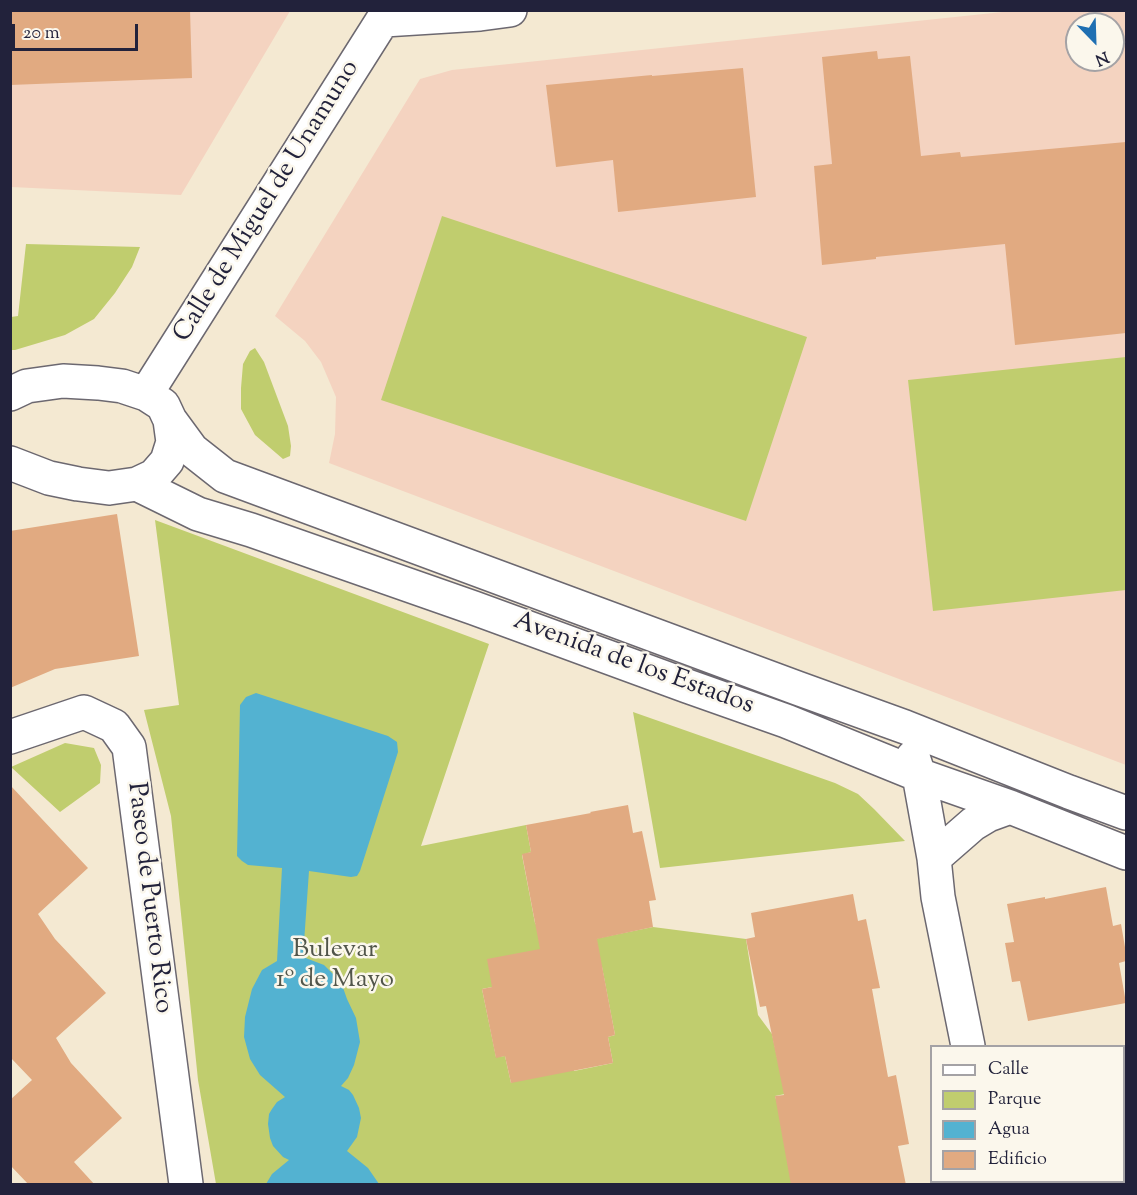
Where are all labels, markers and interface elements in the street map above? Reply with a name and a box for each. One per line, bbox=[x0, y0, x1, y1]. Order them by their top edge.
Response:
scale bar bbox=[15, 12, 141, 50]
north arrow bbox=[1065, 12, 1125, 72]
text: 20 m bbox=[23, 21, 60, 47]
text: N bbox=[1091, 44, 1112, 70]
street label: Calle de Miguel de Unamuno bbox=[168, 55, 368, 349]
street label: Avenida de los Estados bbox=[508, 607, 758, 723]
street label: Paseo de Puerto Rico bbox=[118, 781, 178, 1015]
park label: Bulevar 1º de Mayo bbox=[276, 936, 394, 998]
legend bbox=[930, 1045, 1125, 1183]
text: Calle bbox=[988, 1057, 1029, 1083]
text: Parque bbox=[988, 1087, 1041, 1113]
text: Agua bbox=[988, 1117, 1030, 1143]
text: Edificio bbox=[988, 1147, 1047, 1173]

